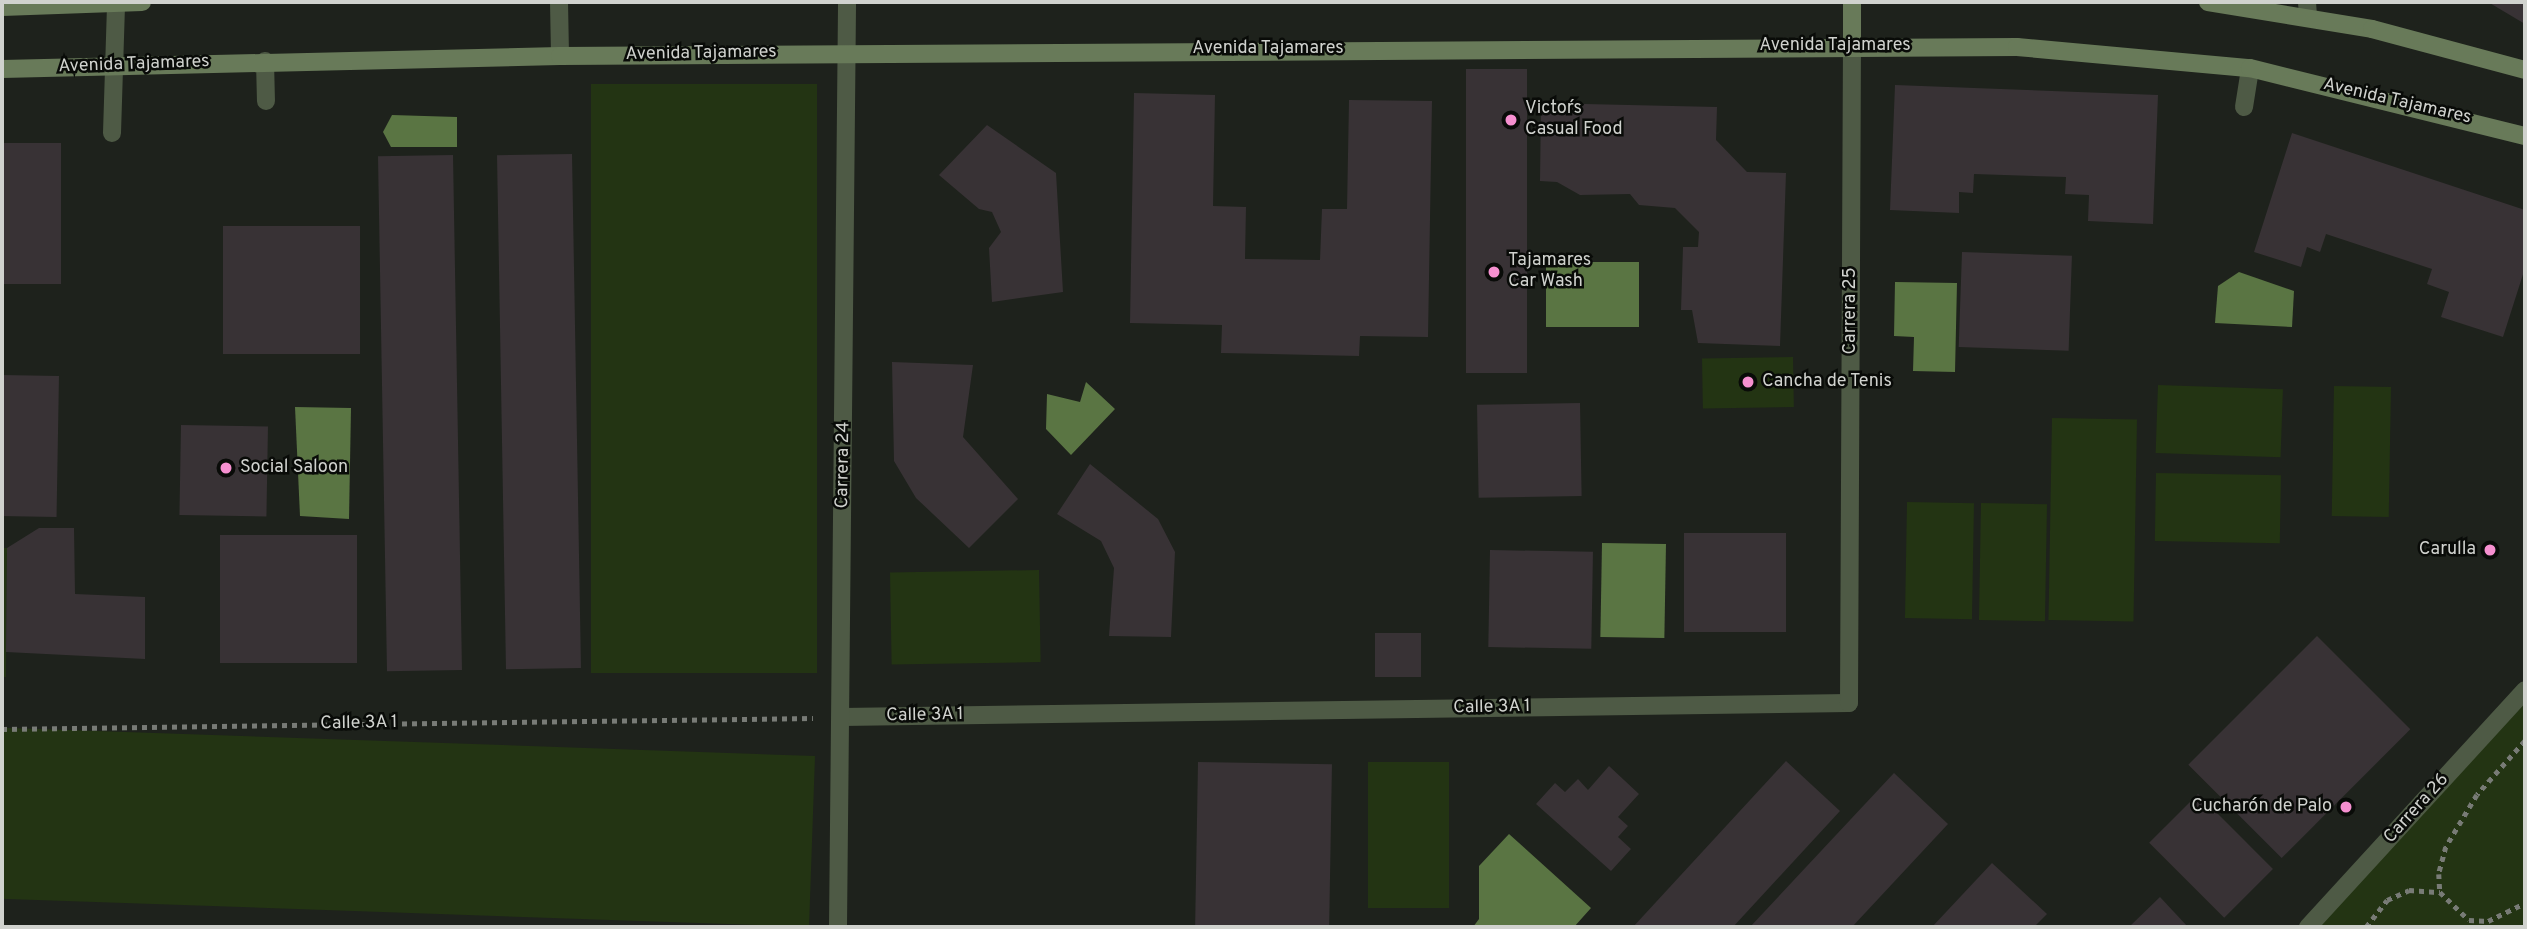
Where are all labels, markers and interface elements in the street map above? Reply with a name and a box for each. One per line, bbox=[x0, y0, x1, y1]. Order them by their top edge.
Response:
street label: Avenida Tajamares bbox=[1759, 35, 1911, 57]
street label: Avenida Tajamares bbox=[1192, 38, 1344, 60]
street label: Avenida Tajamares bbox=[625, 42, 777, 66]
street label: Avenida Tajamares bbox=[58, 52, 210, 78]
street label: Avenida Tajamares bbox=[2321, 74, 2473, 130]
place label: Victor´s Casual Food bbox=[1525, 99, 1623, 142]
marker: Victor´s Casual Food bbox=[1503, 112, 1519, 128]
place label: Tajamares Car Wash bbox=[1508, 251, 1591, 294]
marker: Tajamares Car Wash bbox=[1486, 264, 1502, 280]
street label: Carrera 25 bbox=[1840, 267, 1862, 355]
place label: Cancha de Tenis bbox=[1762, 371, 1893, 393]
marker: Cancha de Tenis bbox=[1740, 374, 1756, 390]
street label: Carrera 24 bbox=[832, 421, 856, 509]
place label: Social Saloon bbox=[240, 457, 348, 479]
marker: Social Saloon bbox=[218, 460, 234, 476]
place label: Carulla bbox=[2419, 539, 2476, 561]
marker: Carulla bbox=[2482, 542, 2498, 558]
street label: Calle 3A 1 bbox=[1453, 697, 1531, 719]
street label: Calle 3A 1 bbox=[886, 705, 964, 727]
street label: Calle 3A 1 bbox=[320, 713, 398, 735]
street label: Carrera 26 bbox=[2380, 770, 2454, 848]
place label: Cucharón de Palo bbox=[2191, 796, 2332, 818]
marker: Cucharón de Palo bbox=[2338, 799, 2354, 815]

